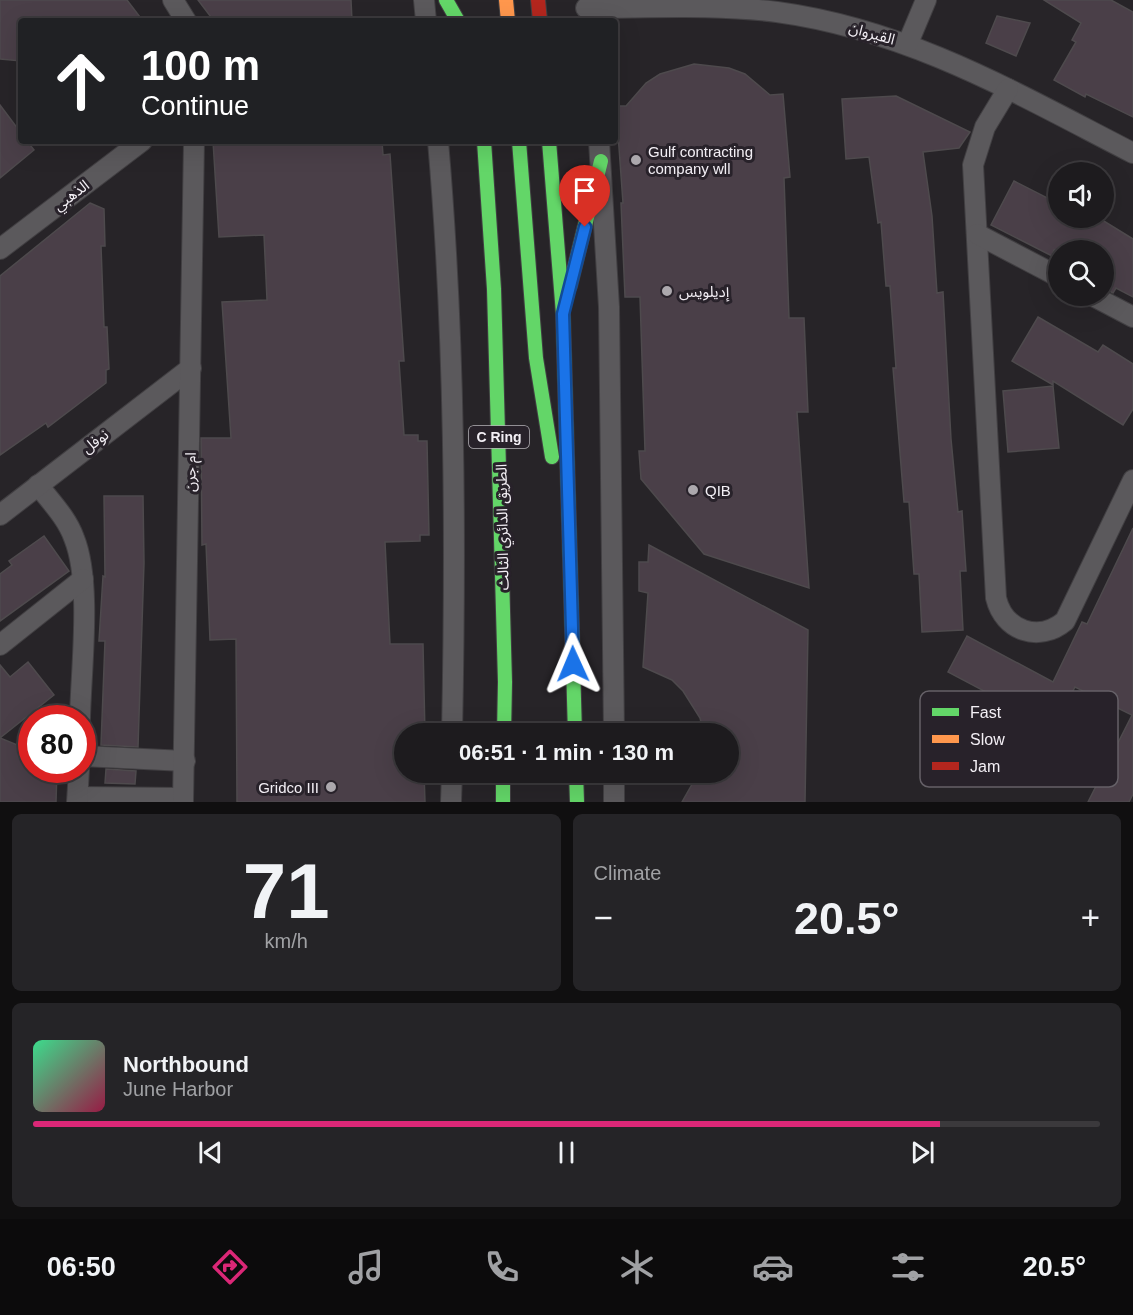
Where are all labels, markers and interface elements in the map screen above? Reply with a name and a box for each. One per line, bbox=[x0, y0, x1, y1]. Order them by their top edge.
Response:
street label: القيروان bbox=[847, 18, 897, 49]
icon: ahead bbox=[42, 42, 120, 120]
text: 100 m bbox=[141, 42, 260, 89]
text: Continue bbox=[141, 91, 249, 121]
place label: Gulf contracting company wll bbox=[648, 143, 753, 177]
marker: Gulf contracting company wll bbox=[629, 153, 643, 167]
map controls bbox=[1048, 162, 1114, 306]
button: sound bbox=[1048, 162, 1114, 228]
pin bbox=[559, 165, 610, 227]
icon: arrive bbox=[568, 174, 601, 207]
street label: الذهبي bbox=[50, 176, 94, 217]
button: search bbox=[1048, 240, 1114, 306]
place label: إديلويس bbox=[679, 283, 730, 302]
marker: إديلويس bbox=[660, 284, 674, 298]
street label: نوفل bbox=[78, 426, 112, 457]
road number: C Ring bbox=[469, 426, 529, 448]
street label: ام جرن bbox=[181, 452, 202, 492]
street label: الطريق الدائري الثالث bbox=[492, 463, 515, 590]
place label: QIB bbox=[705, 482, 731, 499]
marker: QIB bbox=[686, 483, 700, 497]
position arrow bbox=[541, 632, 605, 696]
legend bbox=[920, 691, 1118, 787]
text: Fast bbox=[970, 704, 1002, 721]
speed limit sign: 80 bbox=[18, 705, 96, 783]
text: Slow bbox=[970, 731, 1005, 748]
text: 06:51 · 1 min · 130 m bbox=[459, 740, 674, 765]
text: Jam bbox=[970, 758, 1000, 775]
place label: Gridco III bbox=[258, 779, 319, 796]
marker: Gridco III bbox=[324, 780, 338, 794]
text: 71 bbox=[243, 847, 330, 935]
text: Climate bbox=[594, 862, 661, 884]
text: 20.5° bbox=[794, 893, 900, 944]
text: − bbox=[594, 899, 613, 936]
text: + bbox=[1081, 899, 1100, 936]
text: km/h bbox=[265, 930, 308, 952]
text: Northbound bbox=[123, 1052, 249, 1077]
text: June Harbor bbox=[123, 1078, 233, 1100]
icon: previous bbox=[194, 1136, 227, 1169]
icon: pause bbox=[550, 1136, 583, 1169]
icon: next bbox=[906, 1136, 939, 1169]
icon: directions bbox=[209, 1246, 251, 1288]
icon: music bbox=[345, 1246, 387, 1288]
icon: phone bbox=[481, 1246, 523, 1288]
icon: climate bbox=[616, 1246, 658, 1288]
icon: car bbox=[752, 1246, 794, 1288]
icon: filters bbox=[887, 1246, 929, 1288]
text: 06:50 bbox=[47, 1252, 116, 1282]
text: 20.5° bbox=[1023, 1252, 1086, 1282]

